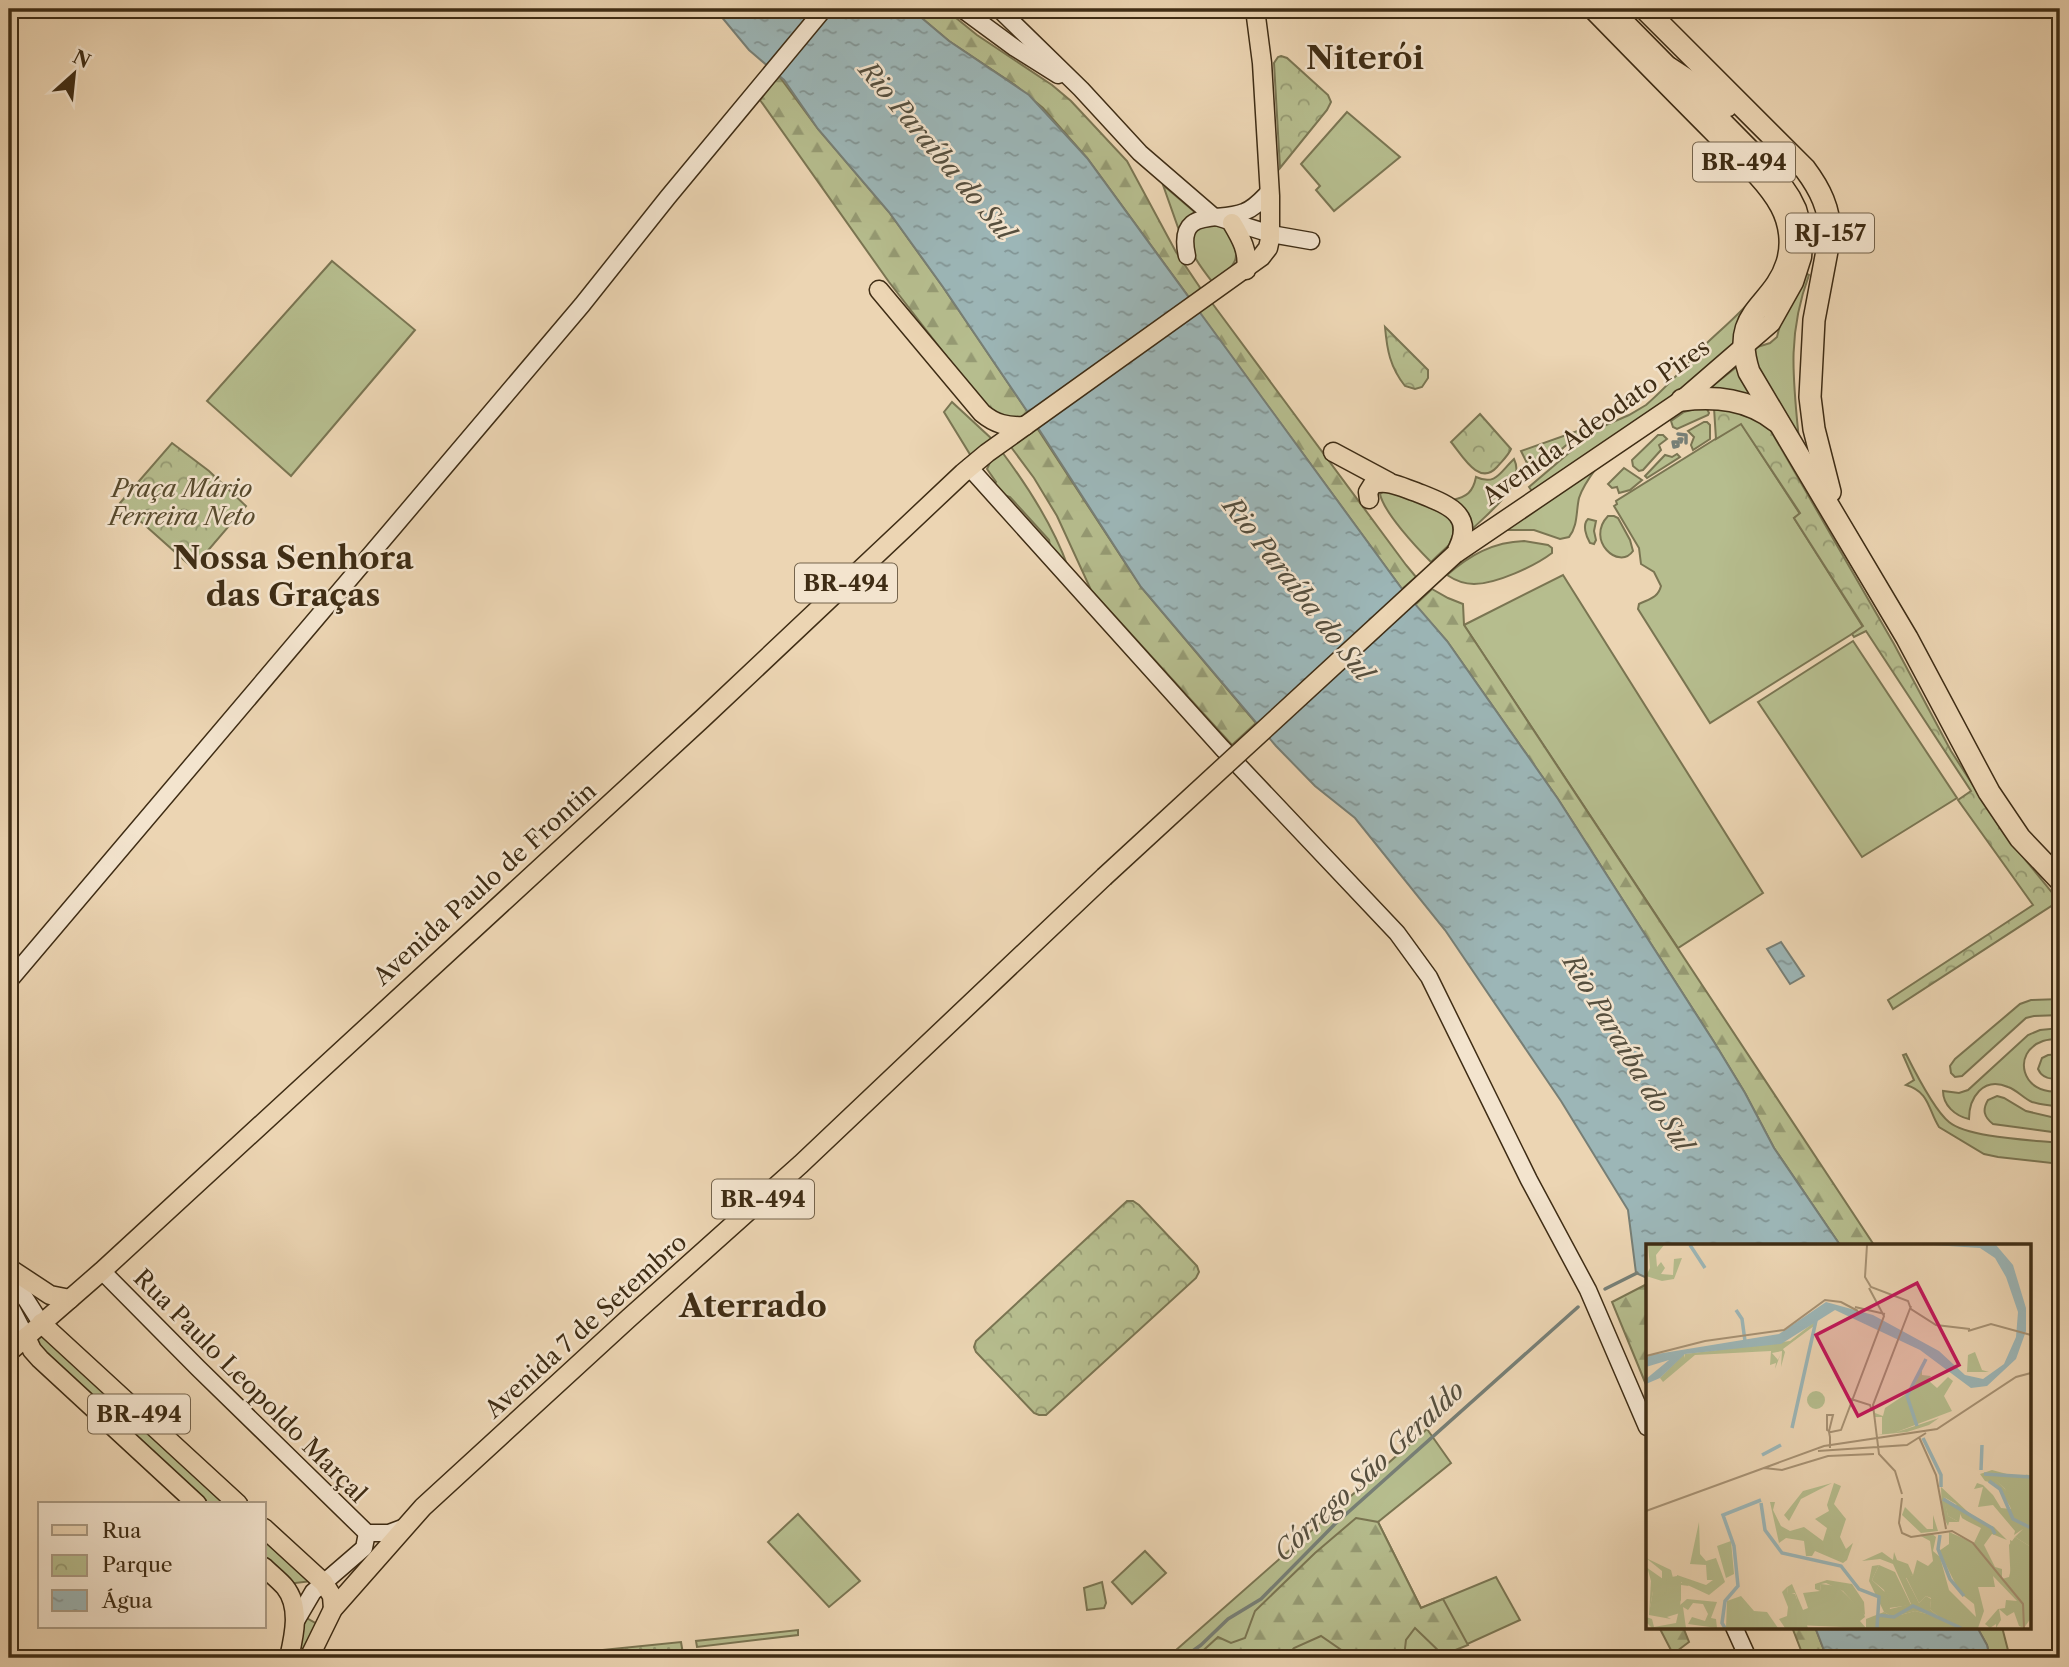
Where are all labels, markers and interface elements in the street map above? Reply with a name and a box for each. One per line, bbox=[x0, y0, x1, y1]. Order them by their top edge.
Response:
north arrow bbox=[38, 38, 108, 108]
district label: Niterói bbox=[1306, 38, 1424, 77]
text: N bbox=[69, 45, 94, 73]
water label: Rio Paraíba do Sul bbox=[851, 53, 1023, 249]
road number: BR-494 bbox=[1693, 142, 1795, 182]
road number: RJ-157 bbox=[1786, 214, 1874, 252]
street label: Avenida Adeodato Pires bbox=[1476, 332, 1715, 512]
park label: Praça Mário Ferreira Neto bbox=[107, 474, 255, 531]
water label: Rio Paraíba do Sul bbox=[1215, 489, 1381, 690]
district label: Nossa Senhora das Graças bbox=[173, 538, 414, 614]
road number: BR-494 bbox=[795, 564, 897, 603]
street label: Avenida Paulo de Frontin bbox=[367, 776, 602, 992]
water label: Rio Paraíba do Sul bbox=[1555, 947, 1701, 1160]
road number: BR-494 bbox=[712, 1180, 814, 1218]
street label: Avenida 7 de Setembro bbox=[478, 1227, 693, 1425]
inset map bbox=[1646, 1244, 2030, 1628]
street label: Rua Paulo Leopoldo Marçal bbox=[128, 1263, 373, 1508]
district label: Aterrado bbox=[678, 1286, 827, 1325]
water label: Córrego São Geraldo bbox=[1267, 1374, 1471, 1568]
road number: BR-494 bbox=[88, 1394, 190, 1434]
legend bbox=[38, 1502, 266, 1628]
text: Rua bbox=[102, 1518, 142, 1543]
text: Parque bbox=[102, 1552, 173, 1577]
text: Água bbox=[101, 1588, 154, 1613]

